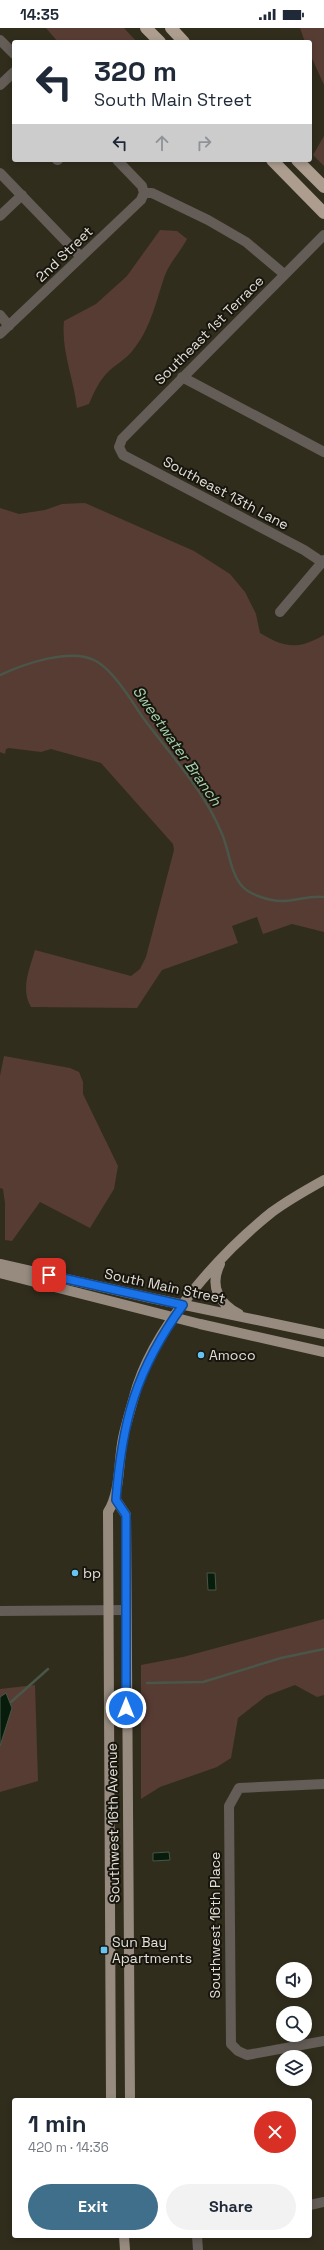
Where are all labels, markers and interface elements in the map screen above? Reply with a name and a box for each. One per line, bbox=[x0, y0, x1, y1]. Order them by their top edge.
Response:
text: 14:35 bbox=[20, 5, 59, 24]
text: 320 m bbox=[94, 53, 177, 89]
icon: left bbox=[28, 56, 80, 108]
text: South Main Street bbox=[94, 88, 252, 111]
icon: left bbox=[109, 132, 131, 154]
icon: ahead bbox=[151, 132, 173, 154]
icon: right bbox=[193, 132, 215, 154]
street label: 2nd Street bbox=[32, 222, 96, 286]
street label: Southeast 1st Terrace bbox=[151, 272, 267, 388]
street label: Southeast 13th Lane bbox=[160, 452, 292, 534]
water label: Sweetwater Branch bbox=[129, 682, 226, 810]
pin bbox=[32, 1258, 66, 1292]
icon: arrive bbox=[38, 1264, 60, 1286]
street label: South Main Street bbox=[103, 1264, 227, 1308]
place label: Amoco bbox=[209, 1346, 256, 1364]
marker: Amoco bbox=[196, 1350, 206, 1360]
place label: bp bbox=[83, 1564, 101, 1582]
marker: bp bbox=[70, 1568, 80, 1578]
position arrow bbox=[105, 1687, 147, 1729]
street label: Southwest 16th Avenue bbox=[103, 1743, 123, 1903]
street label: Southwest 16th Place bbox=[206, 1852, 224, 1998]
place label: Sun Bay Apartments bbox=[112, 1933, 192, 1967]
marker: Sun Bay Apartments bbox=[99, 1945, 109, 1955]
map controls bbox=[276, 1962, 312, 2086]
button: sound bbox=[276, 1962, 312, 1998]
button: search bbox=[276, 2006, 312, 2042]
button: layers bbox=[276, 2050, 312, 2086]
text: 1 min bbox=[28, 2108, 87, 2139]
button: close bbox=[254, 2111, 296, 2153]
text: 420 m · 14:36 bbox=[28, 2139, 109, 2156]
button: Exit bbox=[28, 2184, 158, 2230]
button: Share bbox=[166, 2184, 296, 2230]

